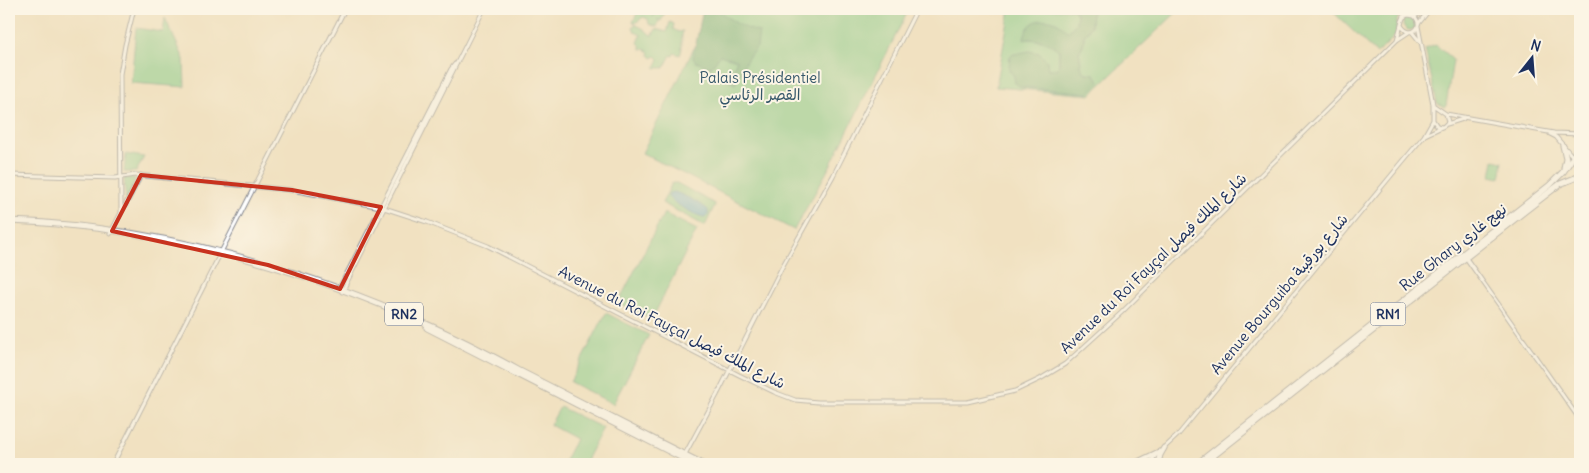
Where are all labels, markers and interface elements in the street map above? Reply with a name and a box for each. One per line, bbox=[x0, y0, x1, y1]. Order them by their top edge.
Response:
north arrow bbox=[1506, 32, 1556, 82]
text: N bbox=[1529, 36, 1543, 56]
park label: Palais Présidentiel القصر الرئاسي bbox=[699, 68, 821, 108]
street label: Avenue du Roi Fayçal شارع الملك فيصل bbox=[1056, 169, 1251, 358]
street label: Rue Ghary نهج غاري bbox=[1395, 199, 1512, 296]
street label: Avenue Bourguiba شارع بورقيبة bbox=[1206, 210, 1353, 379]
street label: Avenue du Roi Fayçal شارع الملك فيصل bbox=[555, 261, 789, 394]
road number: RN2 bbox=[385, 302, 423, 326]
road number: RN1 bbox=[1370, 302, 1406, 326]

